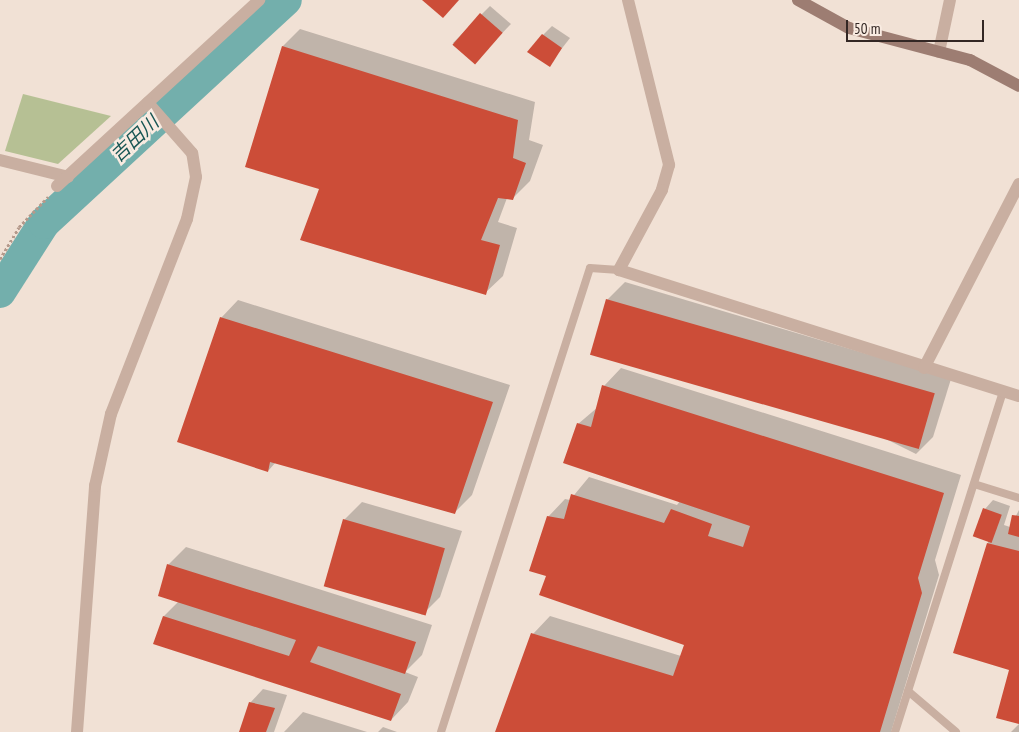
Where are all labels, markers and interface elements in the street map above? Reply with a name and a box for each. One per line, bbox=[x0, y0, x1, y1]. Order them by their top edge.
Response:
scale bar bbox=[849, 10, 986, 42]
text: 50 m bbox=[854, 19, 880, 38]
water label: 吉田川 bbox=[106, 111, 164, 167]

